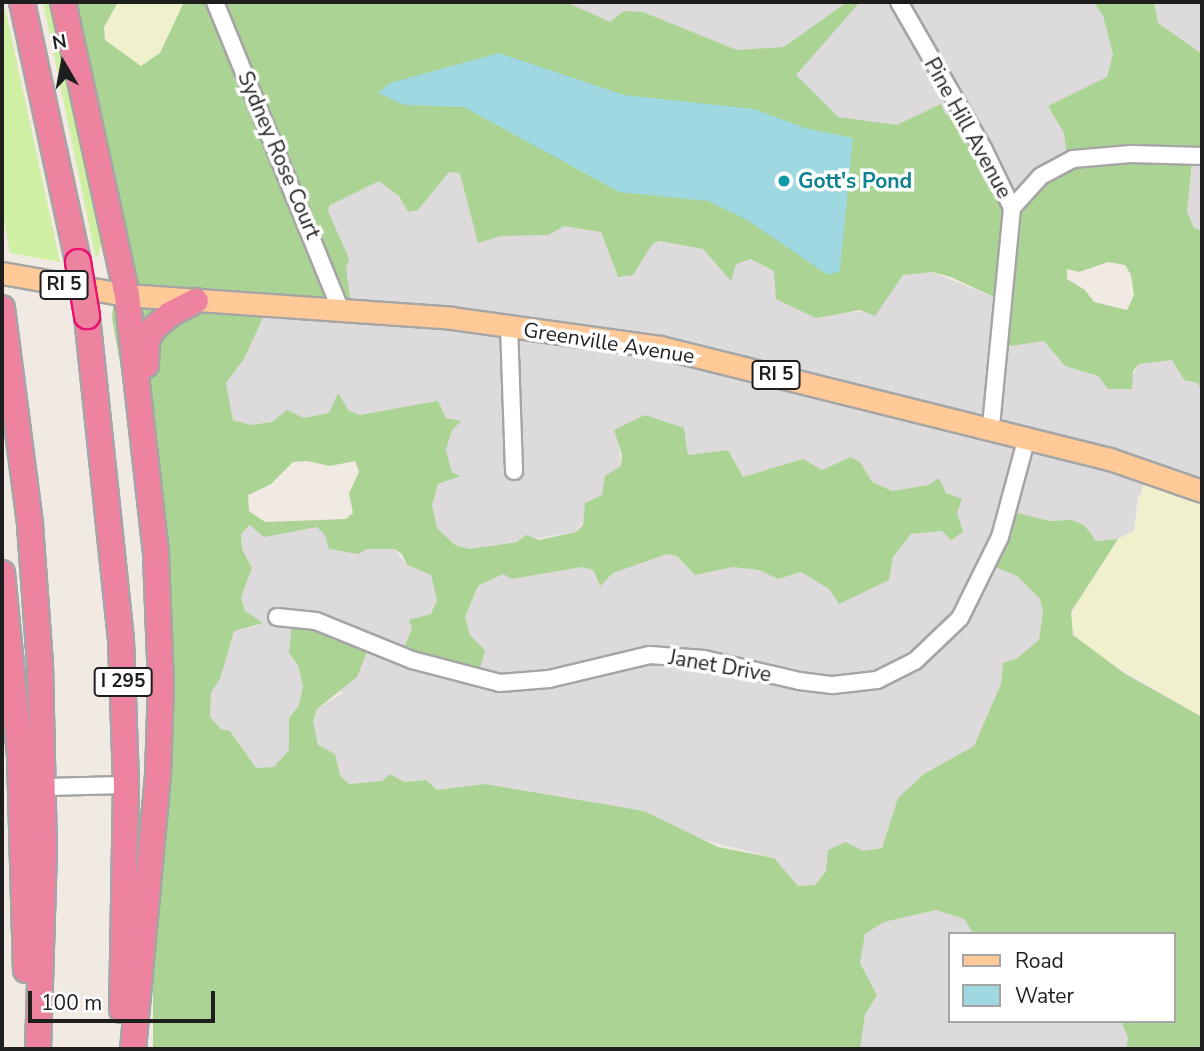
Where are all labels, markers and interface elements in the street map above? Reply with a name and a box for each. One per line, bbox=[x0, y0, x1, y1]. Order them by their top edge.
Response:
north arrow bbox=[28, 28, 98, 98]
text: N bbox=[50, 28, 69, 56]
street label: Pine Hill Avenue bbox=[919, 53, 1017, 203]
street label: Sydney Rose Court bbox=[232, 68, 326, 242]
place label: Gott's Pond bbox=[798, 168, 912, 194]
marker: Gott's Pond bbox=[776, 173, 792, 189]
road number: RI 5 bbox=[40, 270, 88, 300]
street label: Greenville Avenue bbox=[522, 317, 696, 369]
road number: RI 5 bbox=[752, 360, 800, 390]
street label: Janet Drive bbox=[667, 645, 773, 687]
road number: I 295 bbox=[93, 666, 153, 698]
legend bbox=[948, 932, 1176, 1023]
text: Road bbox=[1015, 947, 1064, 975]
scale bar bbox=[32, 978, 219, 1022]
text: Water bbox=[1015, 982, 1074, 1010]
text: 100 m bbox=[41, 989, 102, 1017]

